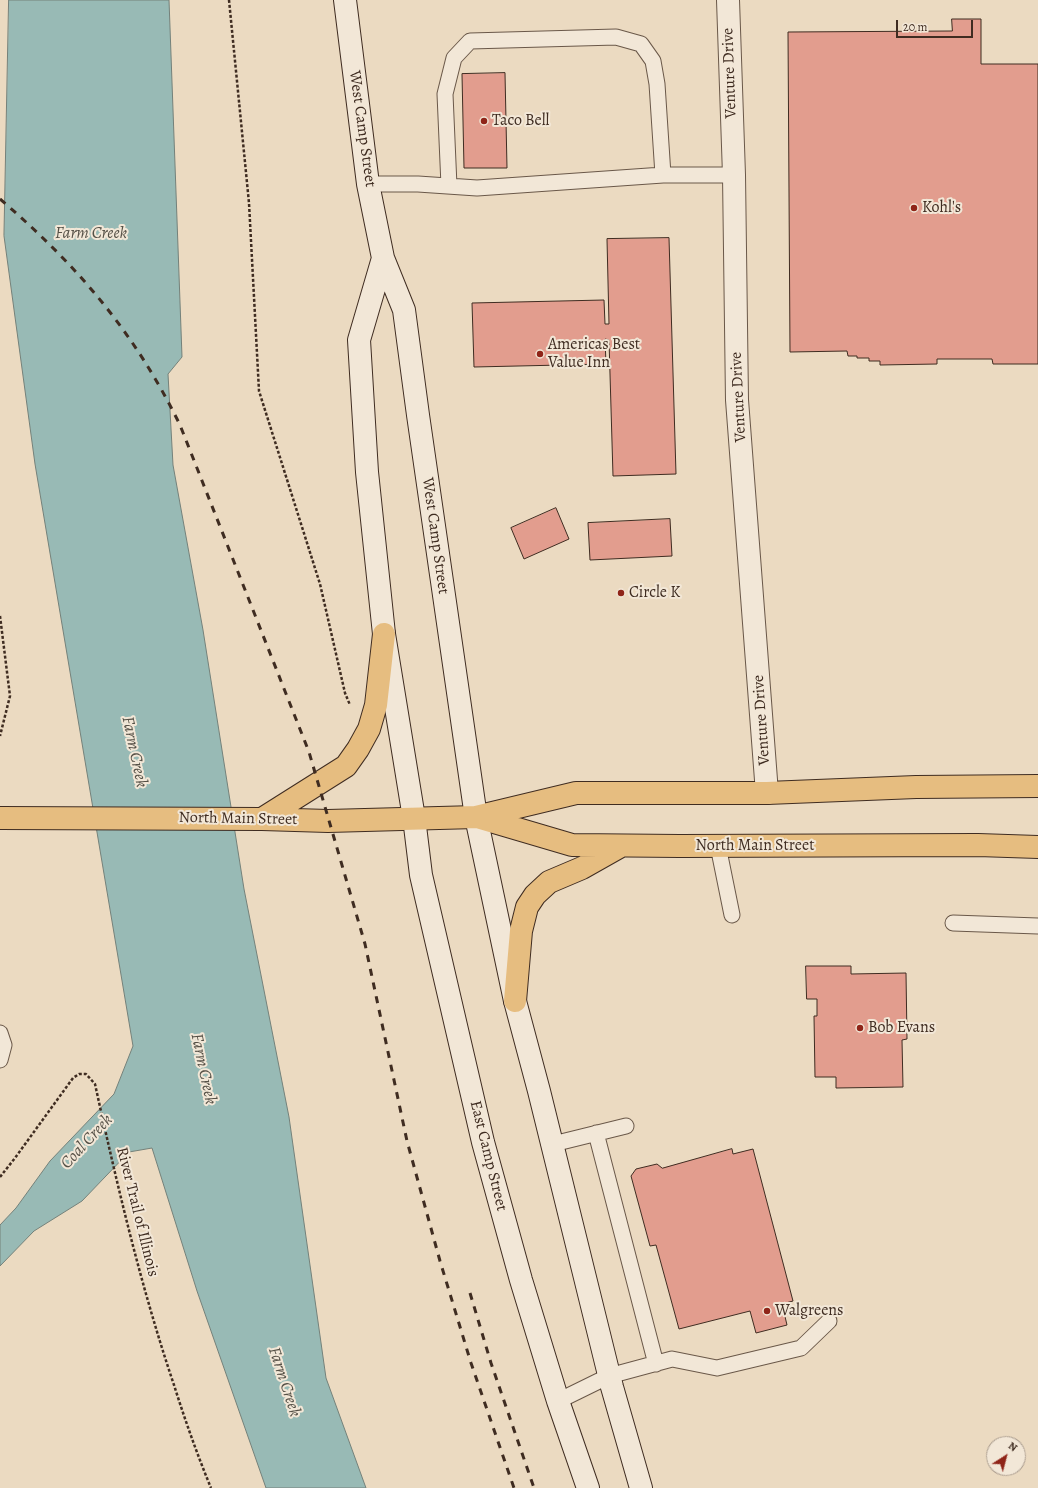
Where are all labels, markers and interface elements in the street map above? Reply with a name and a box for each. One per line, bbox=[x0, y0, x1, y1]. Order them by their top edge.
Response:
scale bar bbox=[898, 12, 975, 38]
text: 20 m bbox=[903, 19, 927, 35]
street label: Venture Drive bbox=[719, 27, 741, 119]
street label: West Camp Street bbox=[344, 69, 380, 189]
place label: Taco Bell bbox=[492, 111, 549, 131]
marker: Taco Bell bbox=[479, 116, 489, 126]
place label: Kohl's bbox=[922, 198, 961, 218]
marker: Kohl's bbox=[909, 203, 919, 213]
water label: Farm Creek bbox=[55, 224, 127, 244]
place label: Americas Best Value Inn bbox=[548, 335, 640, 373]
marker: Americas Best Value Inn bbox=[535, 349, 545, 359]
street label: Venture Drive bbox=[727, 351, 751, 443]
street label: West Camp Street bbox=[417, 476, 453, 596]
place label: Circle K bbox=[629, 583, 680, 603]
marker: Circle K bbox=[616, 588, 626, 598]
street label: Venture Drive bbox=[749, 674, 775, 766]
water label: Farm Creek bbox=[117, 715, 151, 789]
street label: North Main Street bbox=[178, 808, 298, 830]
street label: North Main Street bbox=[696, 836, 814, 856]
place label: Bob Evans bbox=[868, 1018, 935, 1038]
marker: Bob Evans bbox=[855, 1023, 865, 1033]
water label: Farm Creek bbox=[186, 1032, 220, 1106]
street label: East Camp Street bbox=[465, 1099, 511, 1213]
water label: Coal Creek bbox=[57, 1111, 117, 1173]
street label: River Trail of Illinois bbox=[112, 1145, 162, 1279]
place label: Walgreens bbox=[775, 1301, 844, 1321]
marker: Walgreens bbox=[762, 1306, 772, 1316]
water label: Farm Creek bbox=[263, 1345, 305, 1419]
north arrow bbox=[986, 1436, 1026, 1476]
text: N bbox=[1005, 1438, 1020, 1455]

